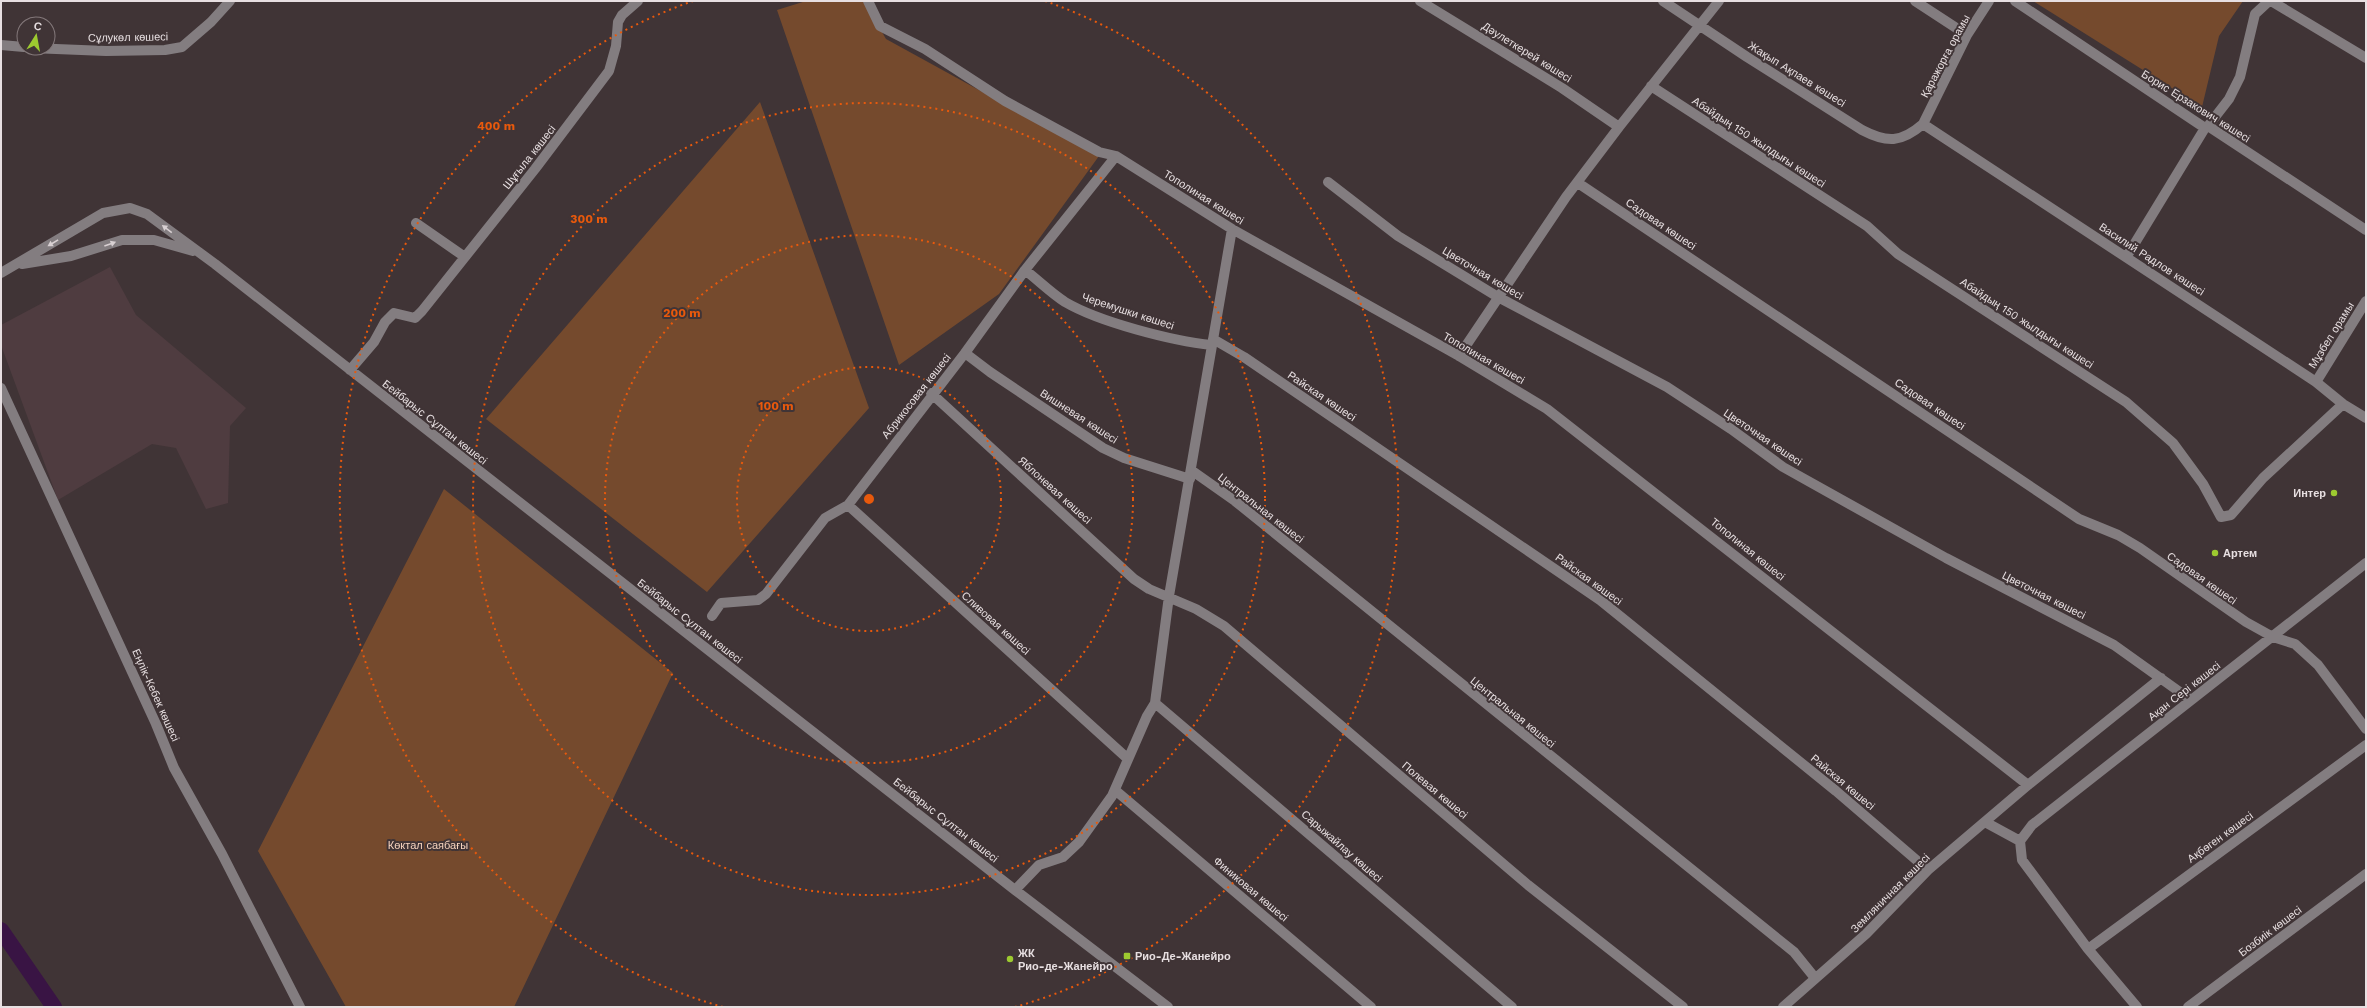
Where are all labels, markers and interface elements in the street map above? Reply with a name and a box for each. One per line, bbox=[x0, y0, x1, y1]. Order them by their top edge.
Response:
street label: Қаражорға орамы bbox=[1918, 12, 1973, 100]
north arrow bbox=[16, 16, 56, 56]
text: С bbox=[33, 20, 43, 34]
street label: Дәулеткерей көшесі bbox=[1480, 20, 1574, 85]
street label: Сұлукөл көшесі bbox=[88, 30, 168, 45]
street label: Жақып Ақпаев көшесі bbox=[1746, 39, 1848, 110]
street label: Борис Ерзакович көшесі bbox=[2139, 68, 2252, 145]
street label: Абайдың 150 жылдығы көшесі bbox=[1690, 94, 1828, 190]
text: 400 m bbox=[477, 119, 515, 133]
street label: Шұғыла көшесі bbox=[500, 123, 558, 192]
street label: Тополиная көшесі bbox=[1161, 168, 1246, 227]
street label: Садовая көшесі bbox=[1623, 196, 1698, 253]
text: 300 m bbox=[570, 212, 608, 226]
street label: Василий Радлов көшесі bbox=[2097, 220, 2207, 298]
one-way arrow bbox=[162, 225, 173, 233]
one-way arrow bbox=[47, 240, 59, 247]
one-way arrow bbox=[104, 241, 116, 247]
street label: Цветочная көшесі bbox=[1440, 244, 1525, 303]
street label: Абайдың 150 жылдығы көшесі bbox=[1958, 275, 2096, 371]
street label: Черемушки көшесі bbox=[1080, 290, 1176, 333]
street label: Мұзбел орамы bbox=[2306, 300, 2357, 371]
text: 200 m bbox=[663, 306, 701, 320]
street label: Тополиная көшесі bbox=[1441, 330, 1527, 387]
street label: Абрикосовая көшесі bbox=[879, 351, 954, 441]
street label: Райская көшесі bbox=[1285, 369, 1358, 424]
street label: Садовая көшесі bbox=[1892, 376, 1967, 433]
street label: Бейбарыс Сұлтан көшесі bbox=[380, 377, 490, 467]
street label: Вишневая көшесі bbox=[1037, 386, 1120, 446]
text: 100 m bbox=[758, 399, 794, 413]
street label: Цветочная көшесі bbox=[1721, 406, 1804, 468]
street label: Яблоневая көшесі bbox=[1015, 454, 1094, 527]
street label: Центральная көшесі bbox=[1215, 471, 1306, 546]
place label: Интер bbox=[2293, 487, 2326, 500]
marker: Интер bbox=[2329, 488, 2339, 498]
centre of rings bbox=[862, 492, 876, 506]
street label: Тополиная көшесі bbox=[1708, 515, 1788, 583]
place label: Артем bbox=[2223, 547, 2257, 560]
marker: Артем bbox=[2210, 548, 2220, 558]
street label: Садовая көшесі bbox=[2164, 550, 2239, 607]
street label: Райская көшесі bbox=[1553, 551, 1625, 608]
street label: Цветочная көшесі bbox=[2000, 569, 2088, 622]
street label: Бейбарыс Сұлтан көшесі bbox=[635, 576, 745, 666]
street label: Сливовая көшесі bbox=[959, 589, 1033, 658]
street label: Еңлік-Кебек көшесі bbox=[129, 647, 182, 743]
street label: Ақан Сері көшесі bbox=[2146, 659, 2223, 724]
street label: Центральная көшесі bbox=[1468, 674, 1558, 751]
street label: Райская көшесі bbox=[1808, 752, 1877, 813]
street label: Полевая көшесі bbox=[1399, 759, 1470, 822]
street label: Бейбарыс Сұлтан көшесі bbox=[891, 775, 1001, 865]
street label: Сарыжайлау көшесі bbox=[1298, 808, 1385, 885]
street label: Ақбөген көшесі bbox=[2185, 809, 2256, 866]
park label: Көктал саябағы bbox=[388, 839, 468, 852]
street label: Земляничная көшесі bbox=[1848, 851, 1933, 936]
street label: Финиковая көшесі bbox=[1211, 854, 1291, 924]
street label: Бозбиік көшесі bbox=[2236, 904, 2304, 959]
place label: ЖК Рио-де-Жанейро bbox=[1017, 947, 1113, 973]
place label: Рио-Де-Жанейро bbox=[1135, 950, 1231, 963]
marker: Рио-Де-Жанейро bbox=[1122, 951, 1132, 961]
marker: ЖК Рио-де-Жанейро bbox=[1005, 954, 1015, 964]

